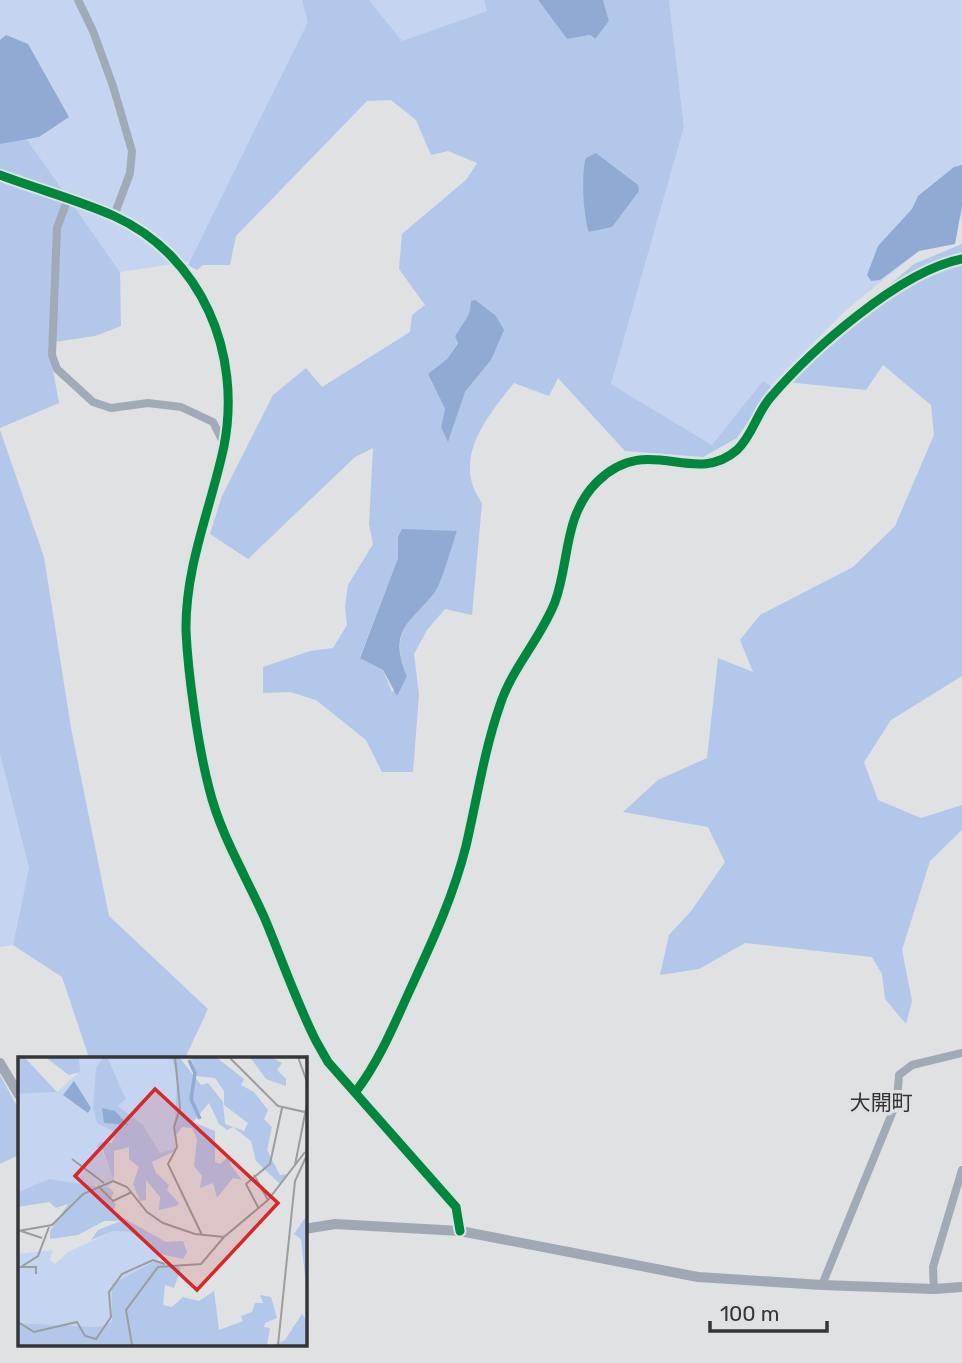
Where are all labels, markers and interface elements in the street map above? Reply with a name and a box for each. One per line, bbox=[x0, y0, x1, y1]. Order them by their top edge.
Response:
inset map bbox=[18, 1057, 306, 1346]
district label: 大開町 bbox=[850, 1090, 913, 1115]
scale bar bbox=[710, 1290, 827, 1334]
text: 100 m bbox=[720, 1301, 779, 1326]

